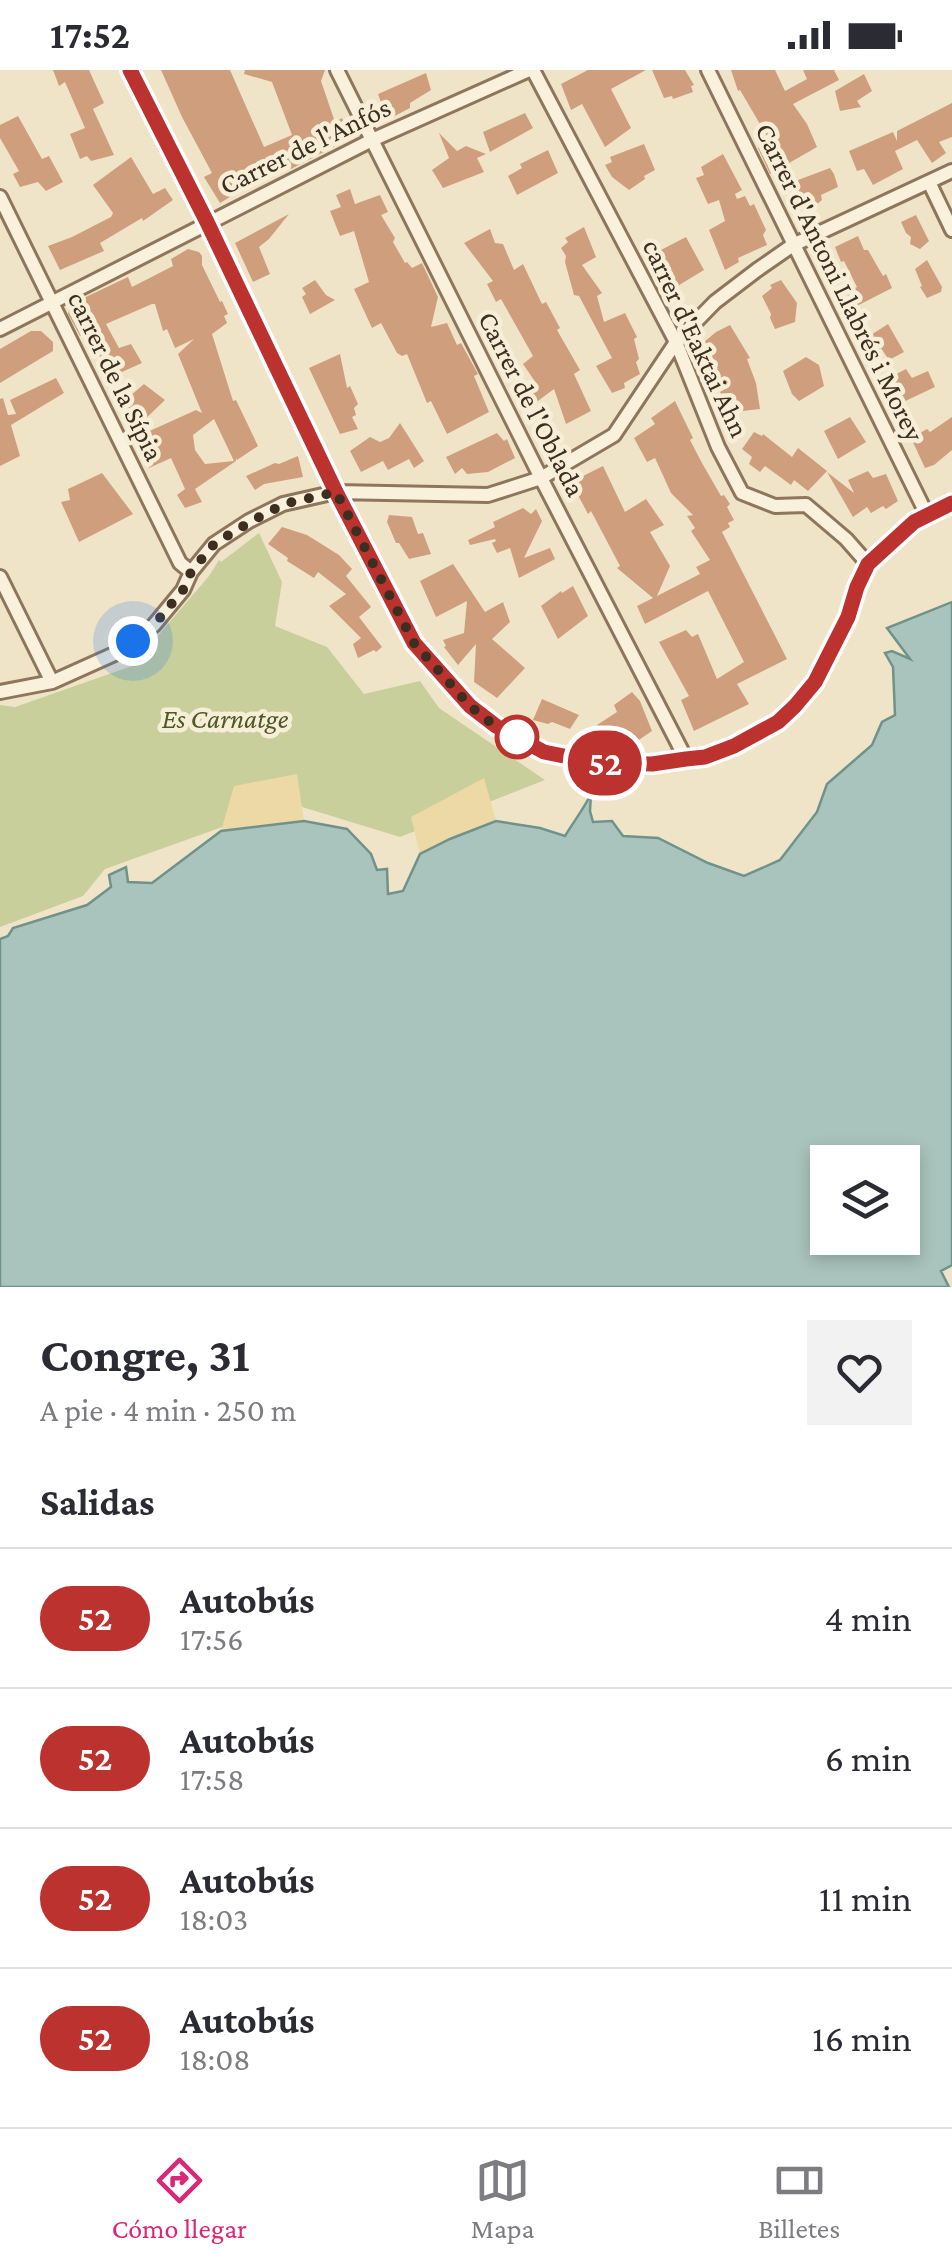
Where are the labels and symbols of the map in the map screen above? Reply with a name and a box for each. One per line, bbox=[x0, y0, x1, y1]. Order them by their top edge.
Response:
street label: Carrer de l'Anfós bbox=[215, 91, 395, 201]
street label: Carrer d'Antoni Llabrés i Morey bbox=[749, 118, 931, 447]
street label: carrer d'Eaktai Ahn bbox=[637, 234, 755, 442]
street label: carrer de la Sípia bbox=[62, 286, 170, 466]
street label: Carrer de l'Oblada bbox=[472, 306, 592, 502]
your location bbox=[108, 616, 158, 666]
park label: Es Carnatge bbox=[162, 703, 289, 734]
unlabelled marker bbox=[496, 716, 538, 758]
line badge: 52 bbox=[560, 730, 650, 796]

